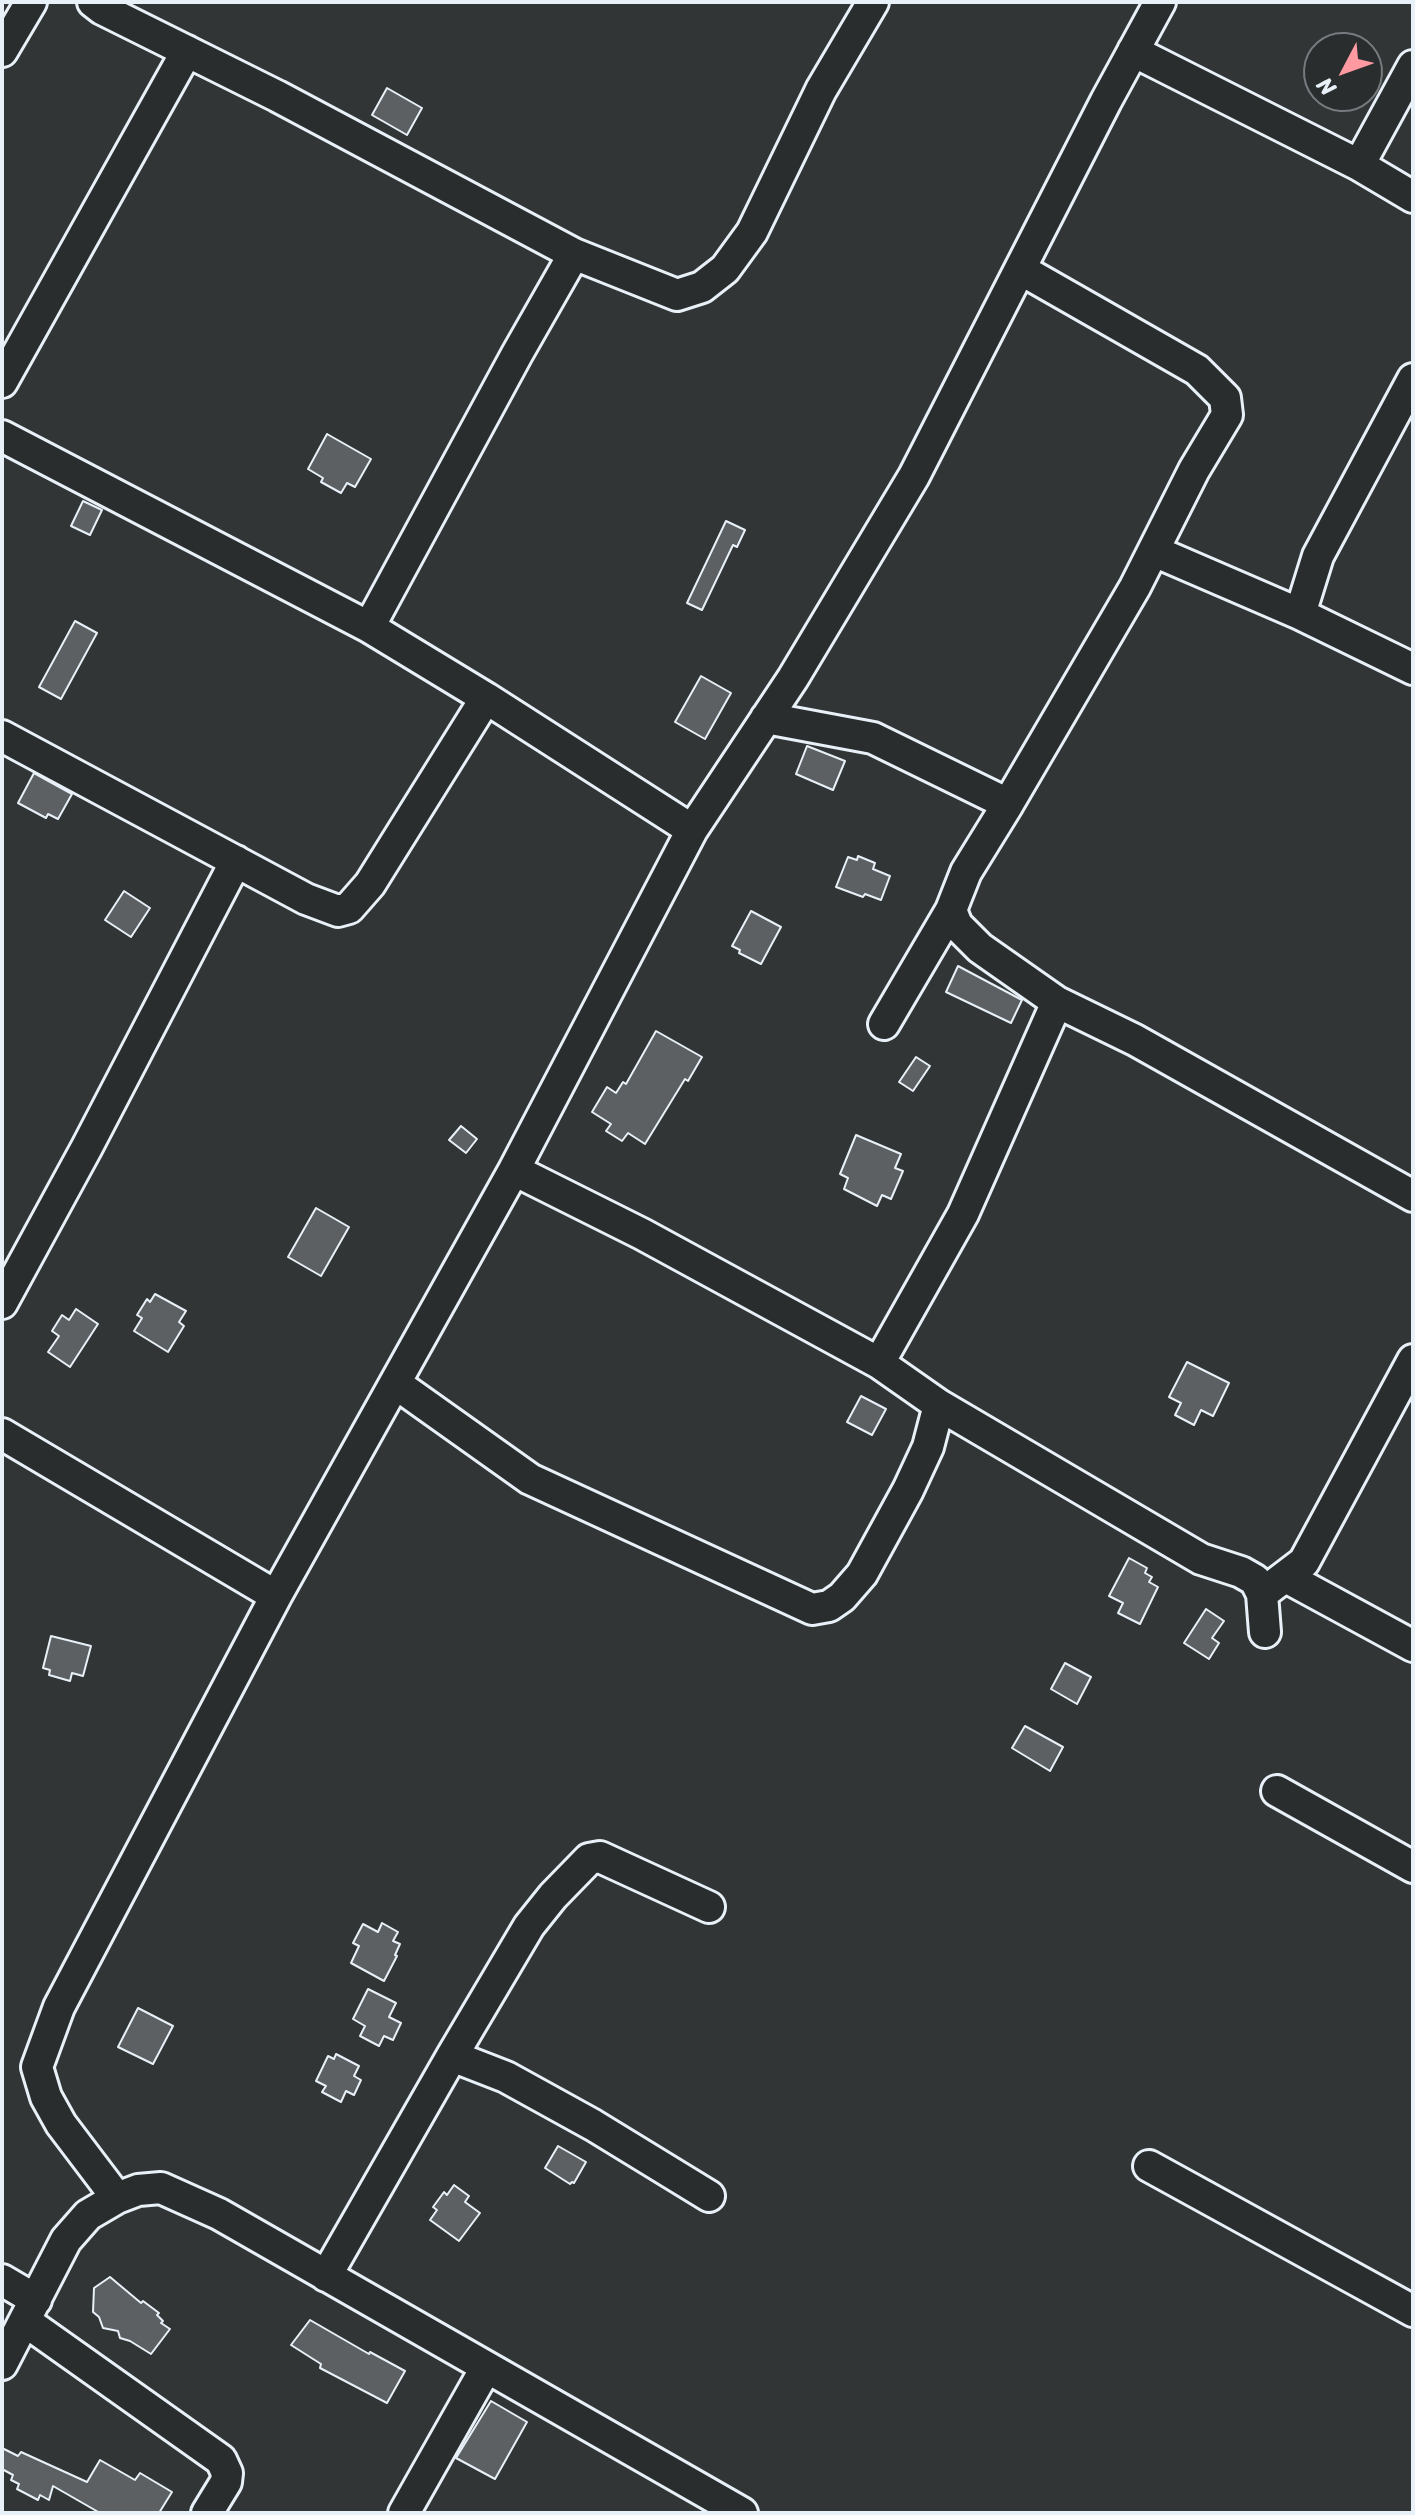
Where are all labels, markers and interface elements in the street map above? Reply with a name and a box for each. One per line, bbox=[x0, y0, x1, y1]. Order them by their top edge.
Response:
north arrow bbox=[1303, 32, 1383, 112]
text: N bbox=[1306, 68, 1346, 105]

